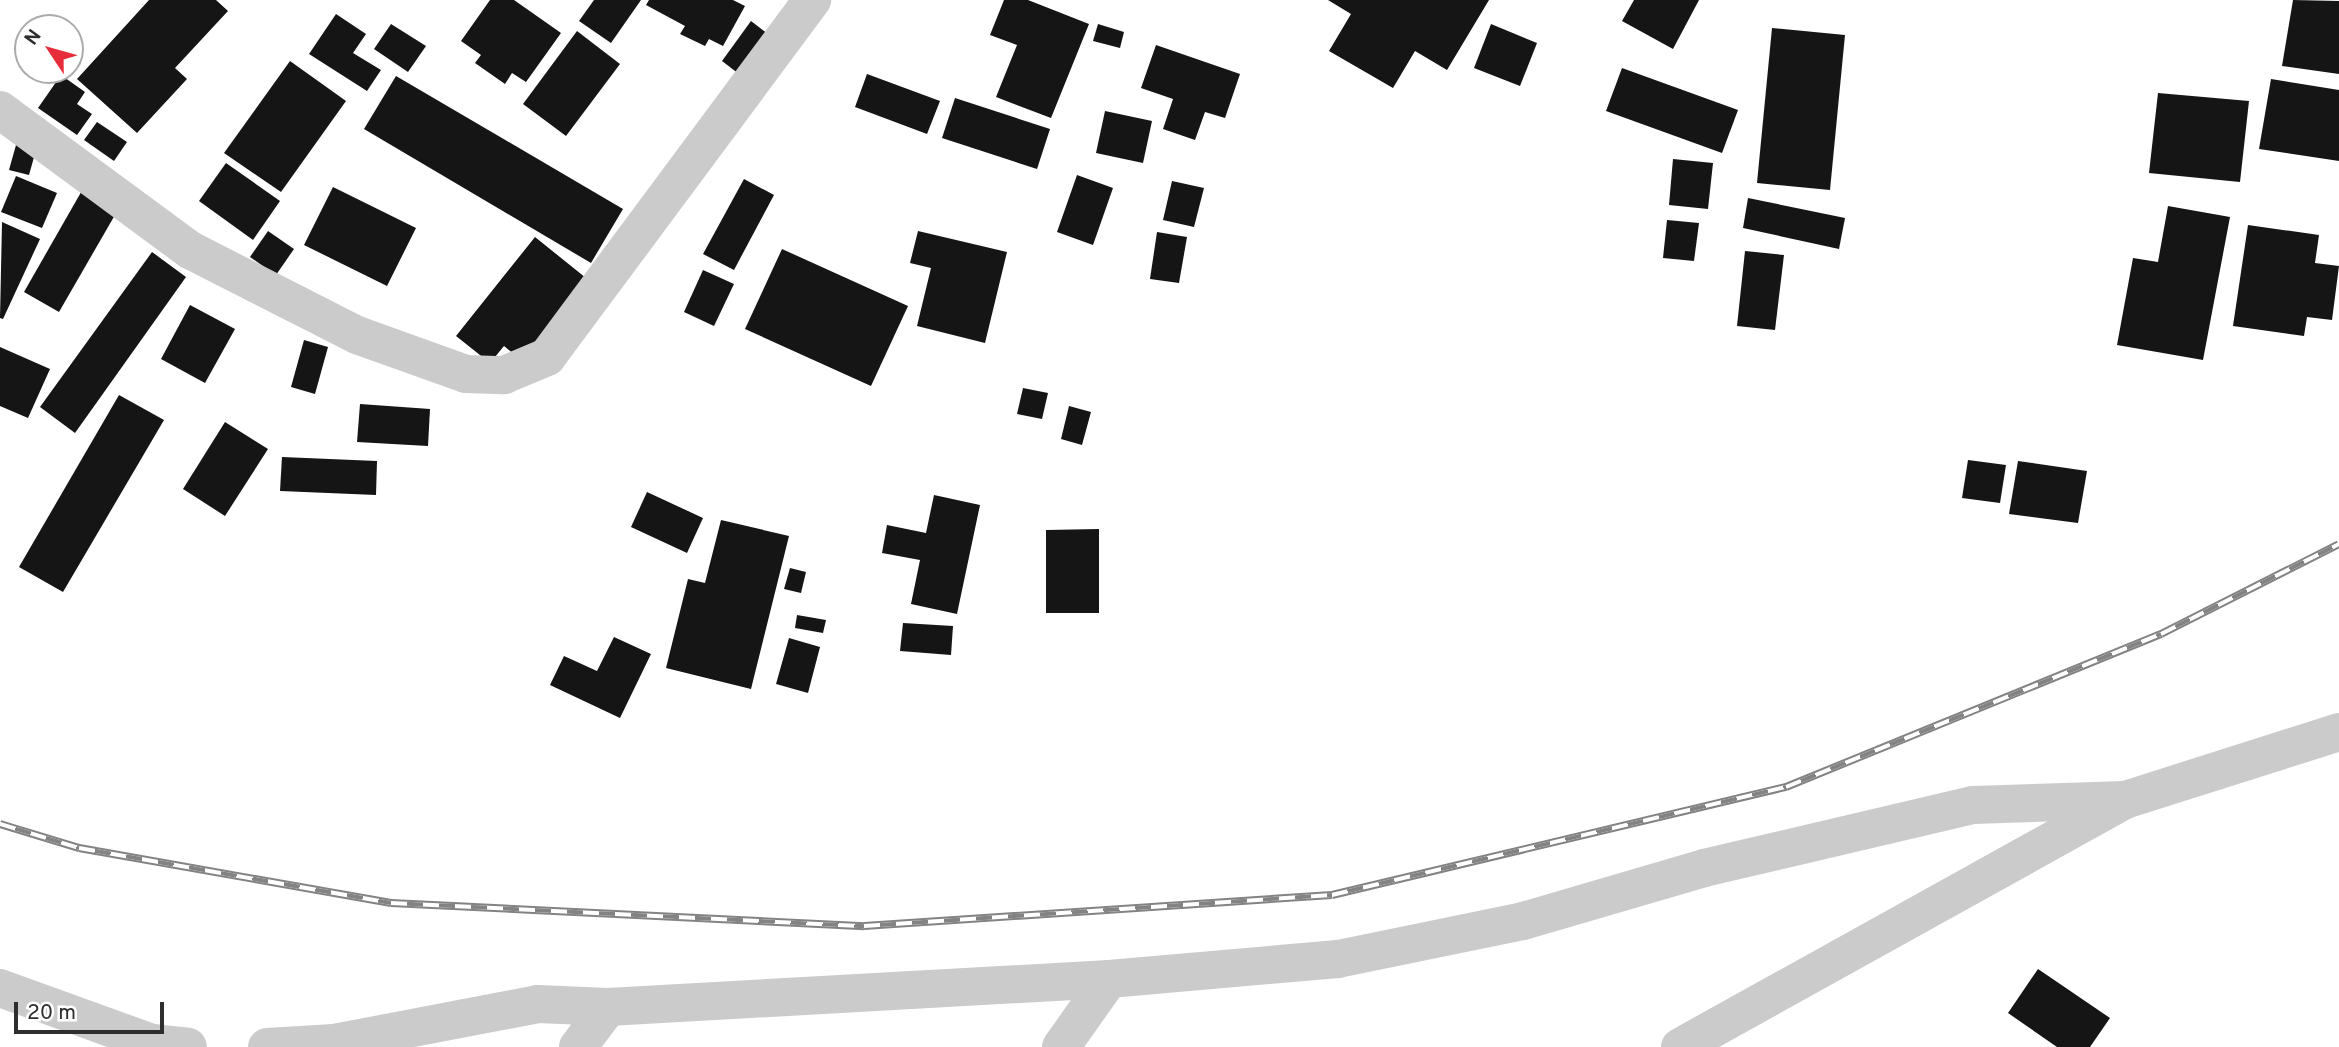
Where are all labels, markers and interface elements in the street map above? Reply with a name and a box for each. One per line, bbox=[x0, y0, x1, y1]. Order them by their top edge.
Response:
north arrow bbox=[14, 14, 84, 84]
text: N bbox=[20, 25, 47, 50]
scale bar bbox=[18, 988, 168, 1032]
text: 20 m bbox=[27, 1000, 76, 1027]

